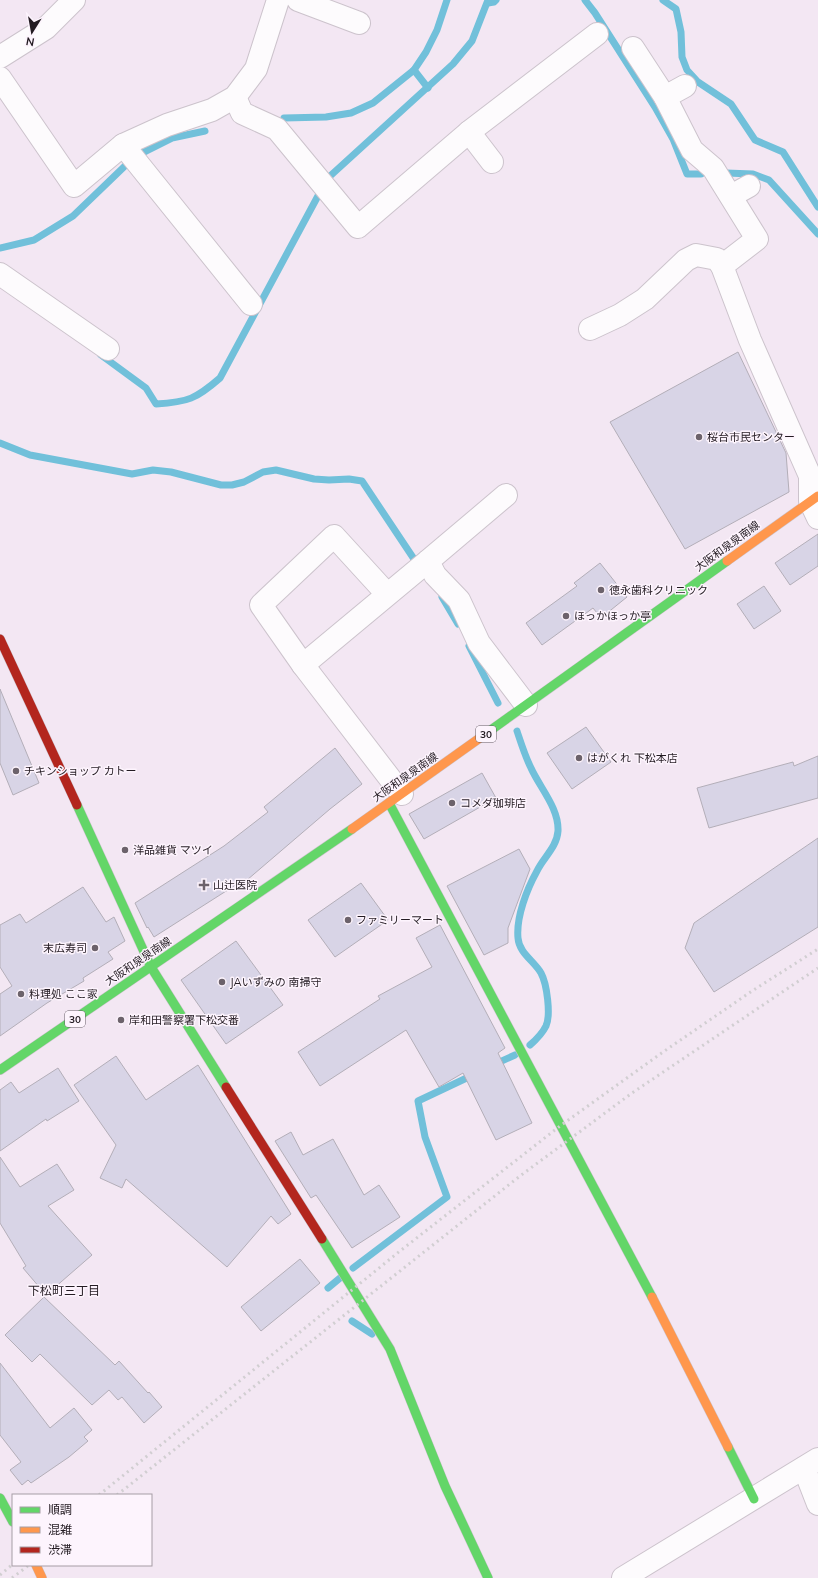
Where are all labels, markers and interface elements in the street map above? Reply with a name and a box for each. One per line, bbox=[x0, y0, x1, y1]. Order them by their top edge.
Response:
north arrow bbox=[12, 12, 52, 52]
text: N bbox=[25, 34, 36, 49]
place label: 桜台市民センター bbox=[707, 430, 795, 444]
marker: 桜台市民センター bbox=[694, 432, 704, 442]
street label: 大阪和泉泉南線 bbox=[692, 518, 762, 574]
place label: 徳永歯科クリニック bbox=[609, 583, 708, 597]
marker: 徳永歯科クリニック bbox=[596, 585, 606, 595]
place label: ほっかほっか亭 bbox=[574, 609, 651, 623]
marker: ほっかほっか亭 bbox=[561, 611, 571, 621]
road number: 30 bbox=[476, 726, 496, 742]
street label: 大阪和泉泉南線 bbox=[369, 749, 441, 805]
place label: はがくれ 下松本店 bbox=[587, 751, 678, 765]
marker: はがくれ 下松本店 bbox=[574, 753, 584, 763]
place label: チキンショップ カトー bbox=[24, 764, 137, 778]
marker: チキンショップ カトー bbox=[11, 766, 21, 776]
place label: コメダ珈琲店 bbox=[460, 796, 526, 810]
marker: コメダ珈琲店 bbox=[447, 798, 457, 808]
place label: 洋品雑貨 マツイ bbox=[133, 843, 213, 857]
marker: 洋品雑貨 マツイ bbox=[120, 845, 130, 855]
place label: 山辻医院 bbox=[213, 878, 257, 892]
marker: 山辻医院 bbox=[198, 879, 210, 891]
place label: ファミリーマート bbox=[356, 913, 444, 927]
marker: ファミリーマート bbox=[343, 915, 353, 925]
street label: 大阪和泉泉南線 bbox=[102, 934, 174, 988]
place label: 末広寿司 bbox=[43, 941, 87, 955]
marker: 末広寿司 bbox=[90, 943, 100, 953]
place label: JAいずみの 南掃守 bbox=[230, 975, 322, 989]
marker: JAいずみの 南掃守 bbox=[217, 977, 227, 987]
place label: 料理処 ここ家 bbox=[29, 987, 98, 1001]
marker: 料理処 ここ家 bbox=[16, 989, 26, 999]
road number: 30 bbox=[65, 1011, 85, 1027]
place label: 岸和田警察署下松交番 bbox=[129, 1013, 239, 1027]
marker: 岸和田警察署下松交番 bbox=[116, 1015, 126, 1025]
district label: 下松町三丁目 bbox=[28, 1283, 100, 1298]
legend bbox=[12, 1494, 152, 1566]
text: 順調 bbox=[48, 1502, 72, 1517]
text: 混雑 bbox=[48, 1522, 72, 1537]
text: 渋滞 bbox=[48, 1542, 72, 1557]

